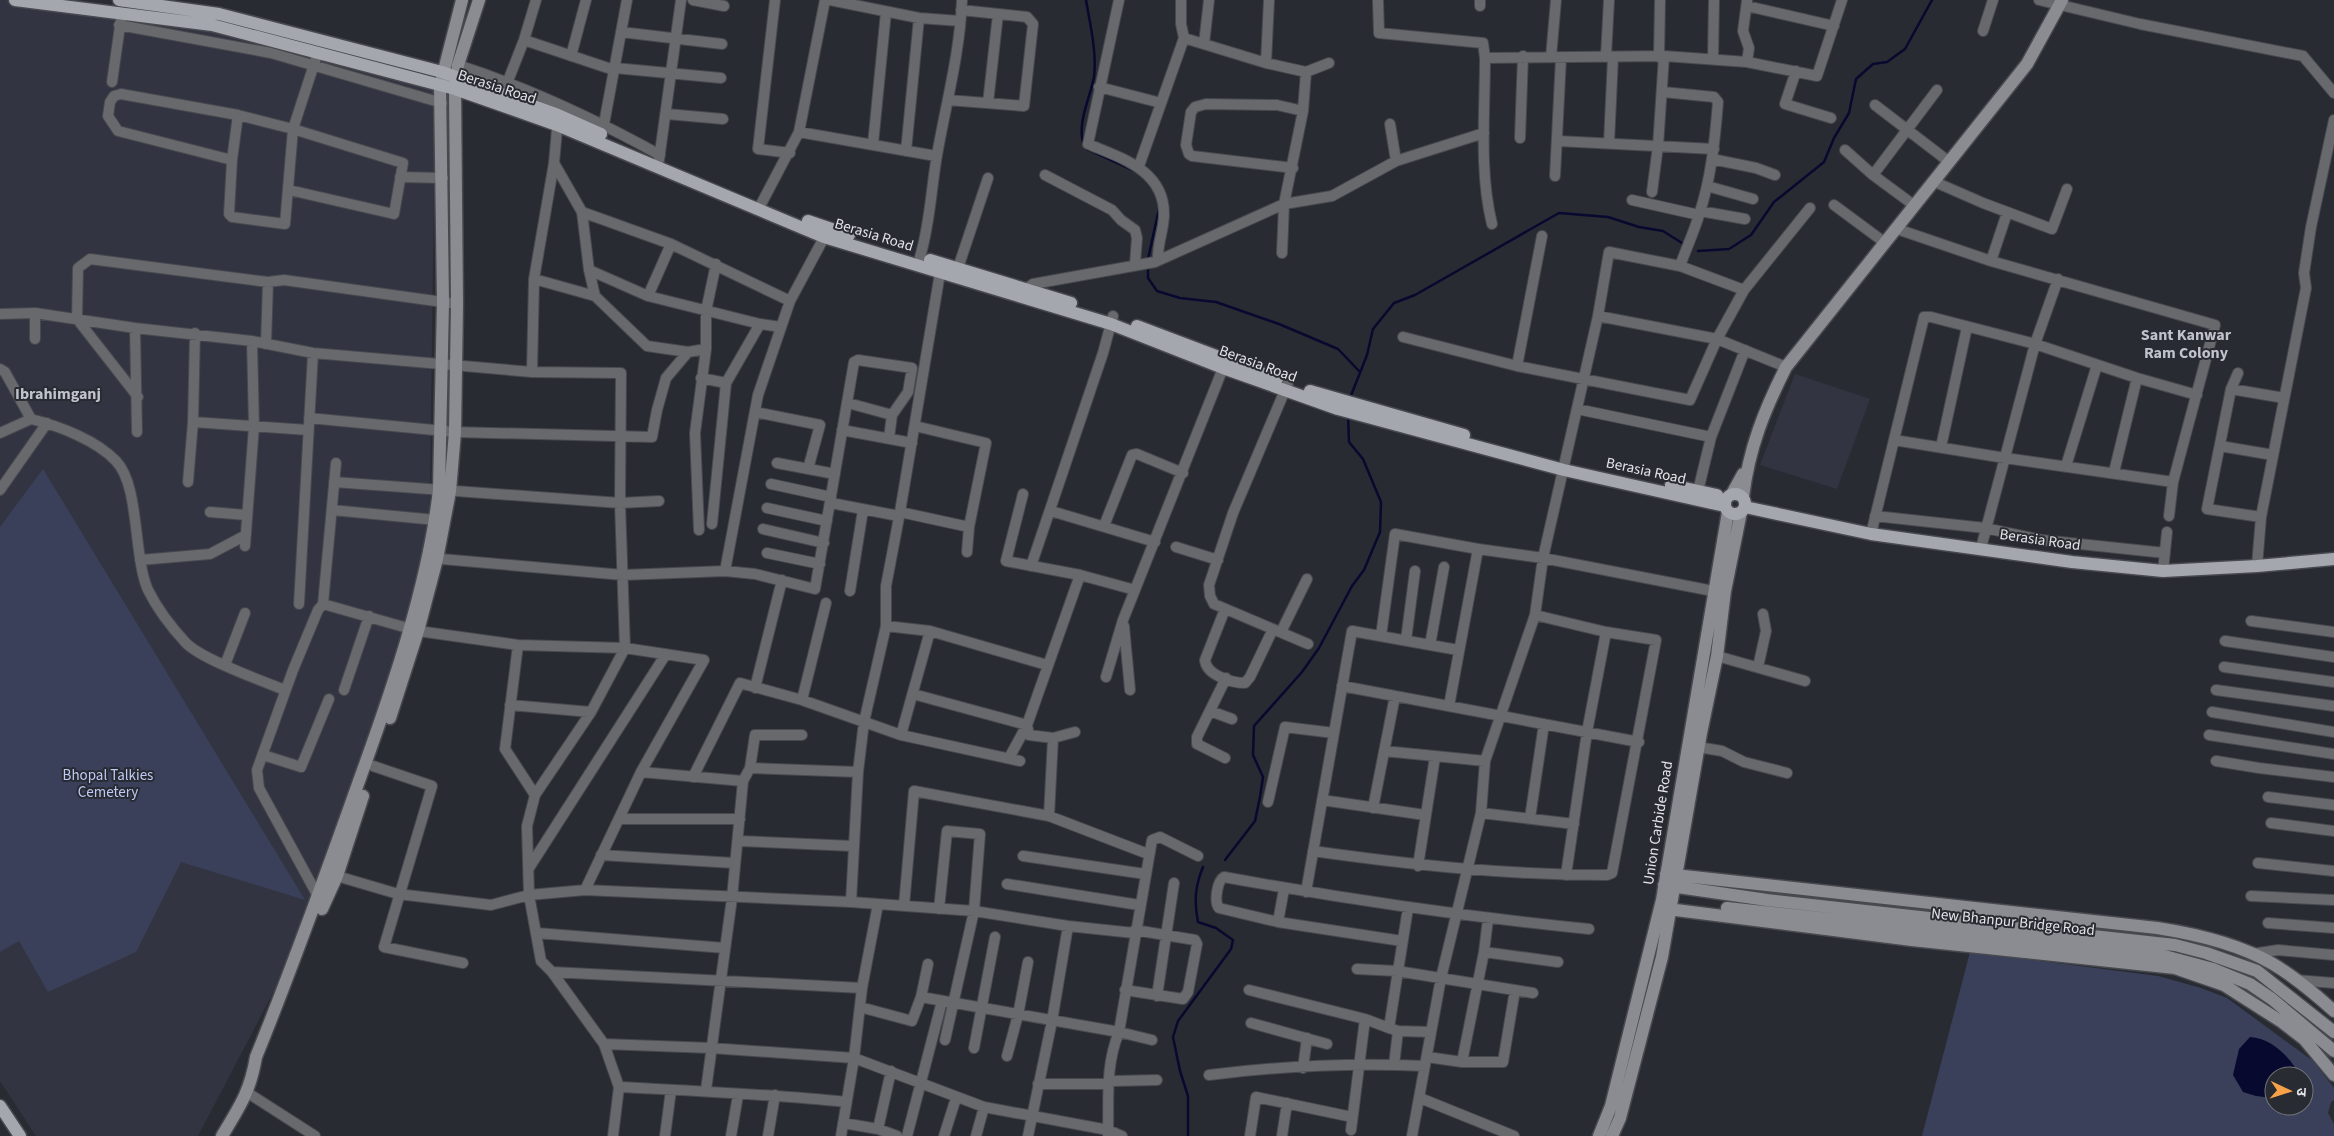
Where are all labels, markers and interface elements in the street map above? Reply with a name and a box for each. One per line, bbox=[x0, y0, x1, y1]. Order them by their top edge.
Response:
street label: Berasia Road bbox=[455, 64, 539, 110]
street label: Berasia Road bbox=[832, 213, 916, 257]
district label: Sant Kanwar Ram Colony bbox=[2141, 324, 2232, 364]
street label: Berasia Road bbox=[1216, 340, 1300, 388]
district label: Ibrahimganj bbox=[15, 383, 101, 405]
street label: Berasia Road bbox=[1604, 452, 1688, 490]
street label: Berasia Road bbox=[1998, 524, 2082, 556]
street label: Union Carbide Road bbox=[1638, 760, 1678, 886]
park label: Bhopal Talkies Cemetery bbox=[63, 765, 153, 803]
street label: New Bhanpur Bridge Road bbox=[1930, 903, 2096, 941]
north arrow bbox=[2264, 1066, 2314, 1116]
text: उ bbox=[2291, 1087, 2311, 1097]

